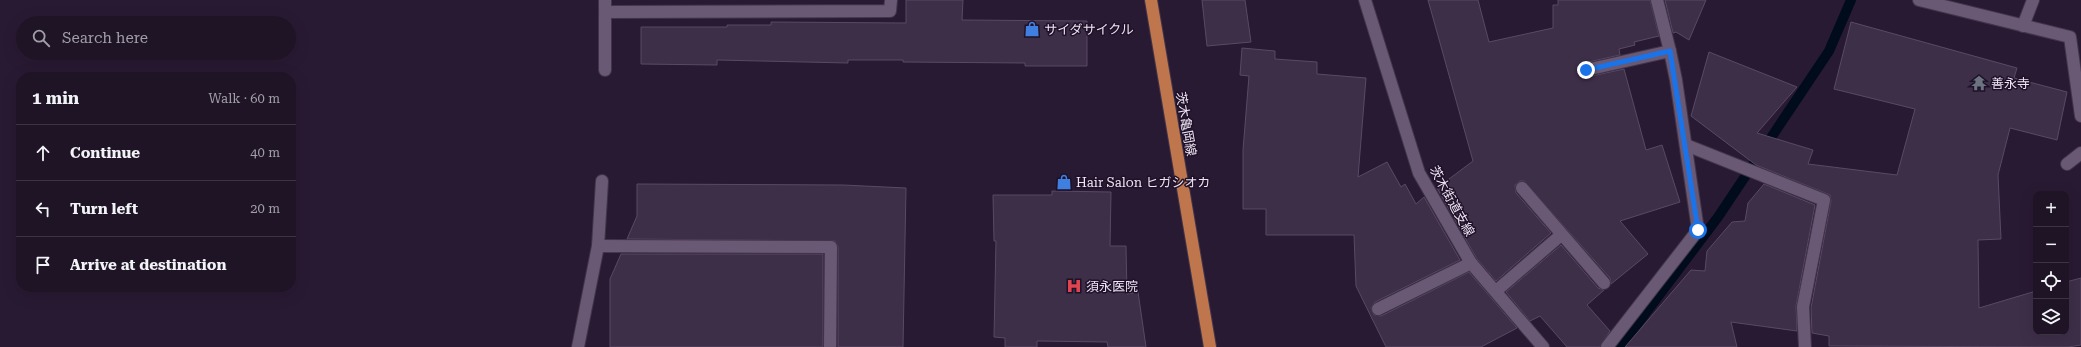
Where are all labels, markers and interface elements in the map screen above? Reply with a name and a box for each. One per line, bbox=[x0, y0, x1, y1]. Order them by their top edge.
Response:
search box bbox=[16, 16, 296, 60]
shop icon: サイダサイクル bbox=[1023, 20, 1041, 38]
place label: サイダサイクル bbox=[1044, 22, 1134, 37]
icon: search bbox=[30, 27, 52, 49]
text: Search here bbox=[62, 29, 148, 47]
route end bbox=[1577, 61, 1595, 79]
temple icon: 善永寺 bbox=[1970, 74, 1988, 92]
place label: 善永寺 bbox=[1991, 76, 2030, 91]
text: 1 min bbox=[32, 88, 79, 108]
text: Walk · 60 m bbox=[208, 91, 280, 106]
street label: 茨木亀岡線 bbox=[1173, 91, 1199, 157]
icon: ahead bbox=[32, 142, 54, 164]
text: Continue bbox=[70, 144, 140, 162]
text: 40 m bbox=[250, 145, 280, 160]
street label: 茨木街道支線 bbox=[1427, 163, 1477, 239]
shop icon: Hair Salon ヒガシオカ bbox=[1055, 173, 1073, 191]
place label: Hair Salon ヒガシオカ bbox=[1076, 175, 1210, 190]
map controls bbox=[2033, 191, 2069, 335]
button: + bbox=[2033, 191, 2069, 227]
icon: left bbox=[32, 198, 54, 220]
text: Turn left bbox=[70, 200, 138, 218]
text: 20 m bbox=[250, 201, 280, 216]
route start bbox=[1689, 221, 1707, 239]
button: − bbox=[2033, 227, 2069, 263]
icon: arrive bbox=[32, 254, 54, 276]
text: Arrive at destination bbox=[70, 256, 226, 274]
button: locate bbox=[2033, 263, 2069, 299]
hospital icon: 須永医院 bbox=[1065, 277, 1083, 295]
place label: 須永医院 bbox=[1086, 279, 1138, 294]
button: layers bbox=[2033, 299, 2069, 335]

